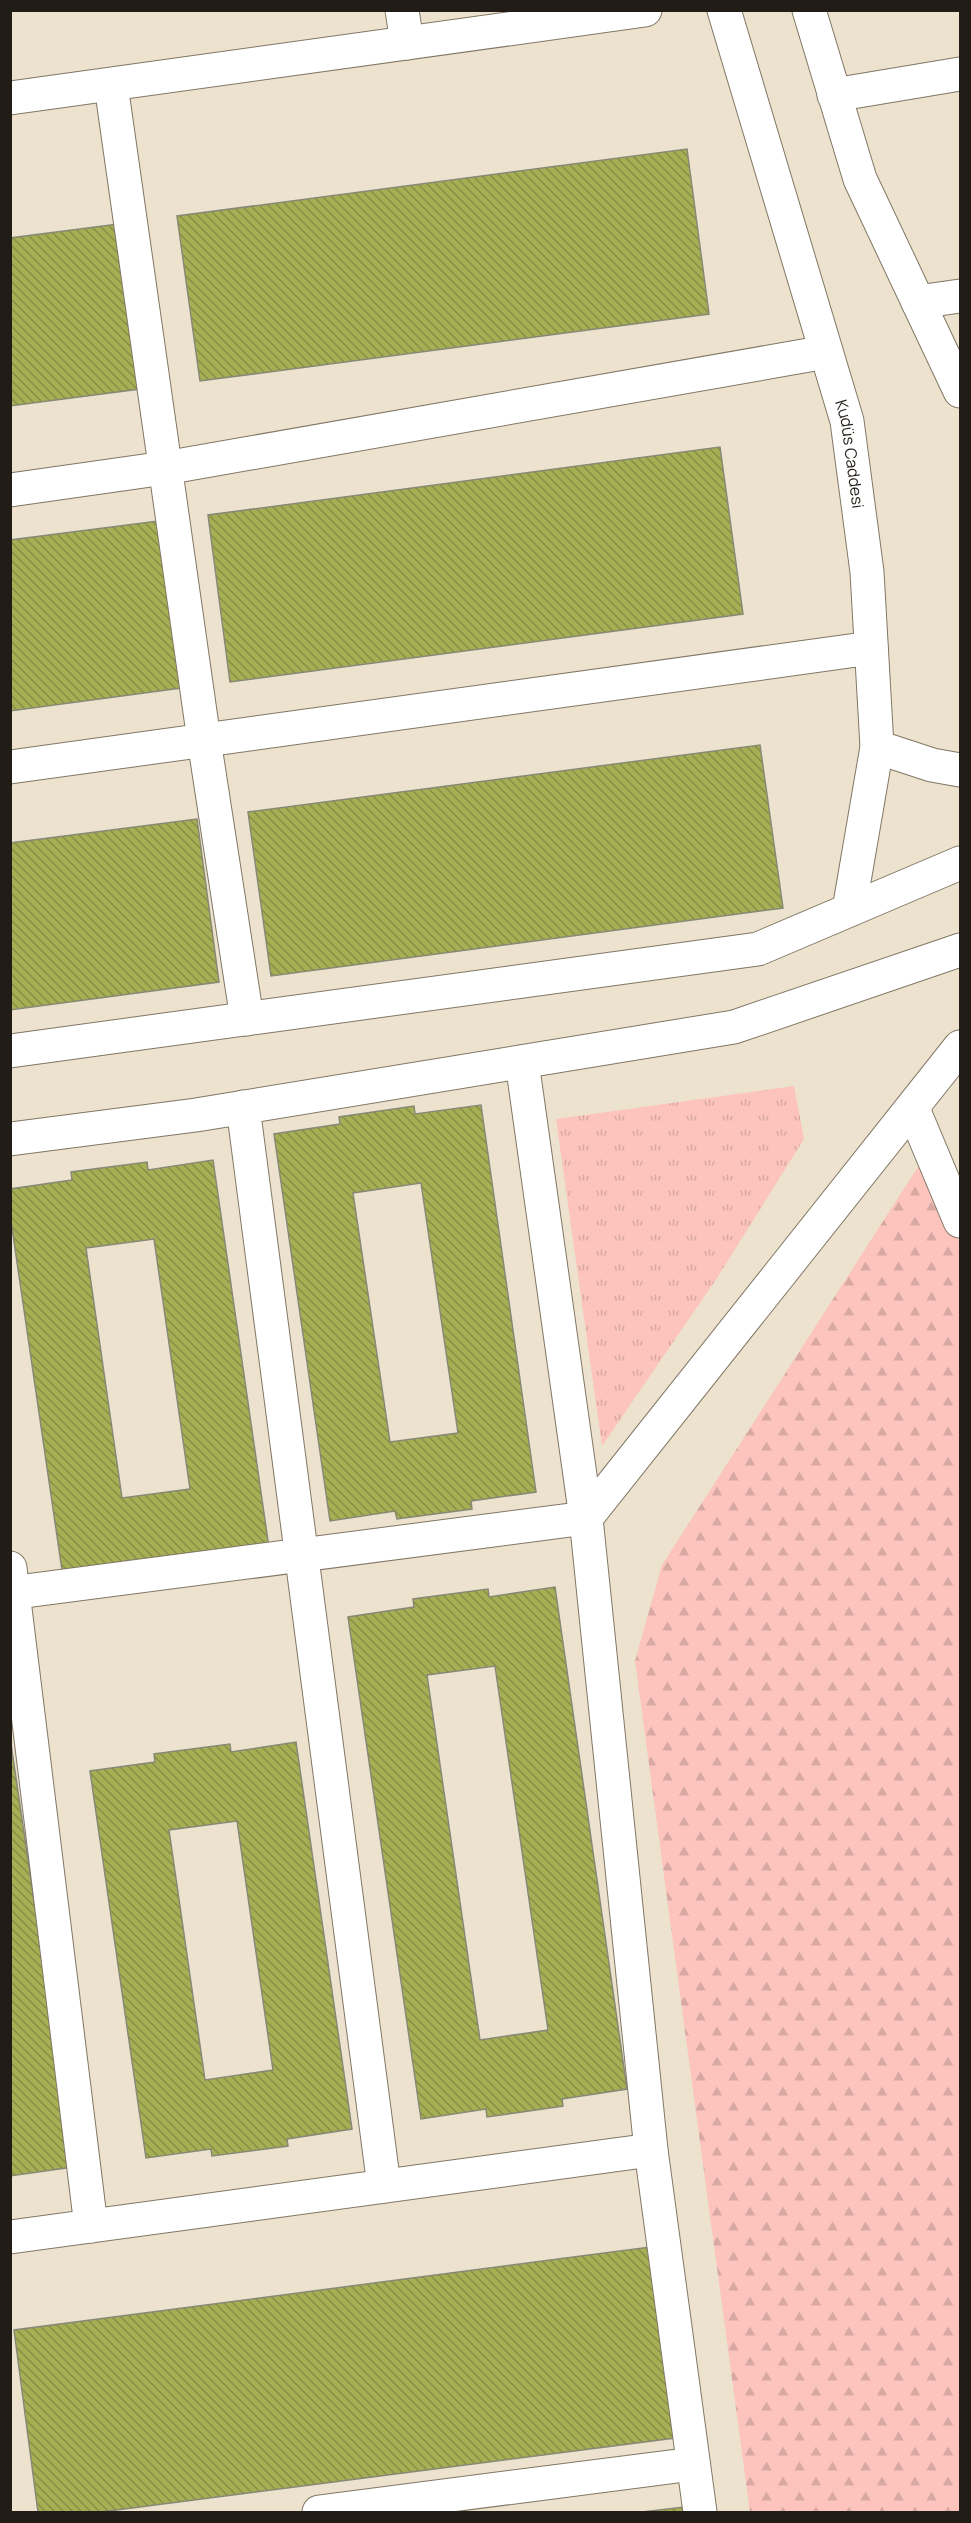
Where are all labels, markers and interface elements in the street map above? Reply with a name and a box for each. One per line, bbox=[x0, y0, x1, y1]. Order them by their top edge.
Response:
street label: Kudüs Caddesi bbox=[830, 397, 869, 510]

